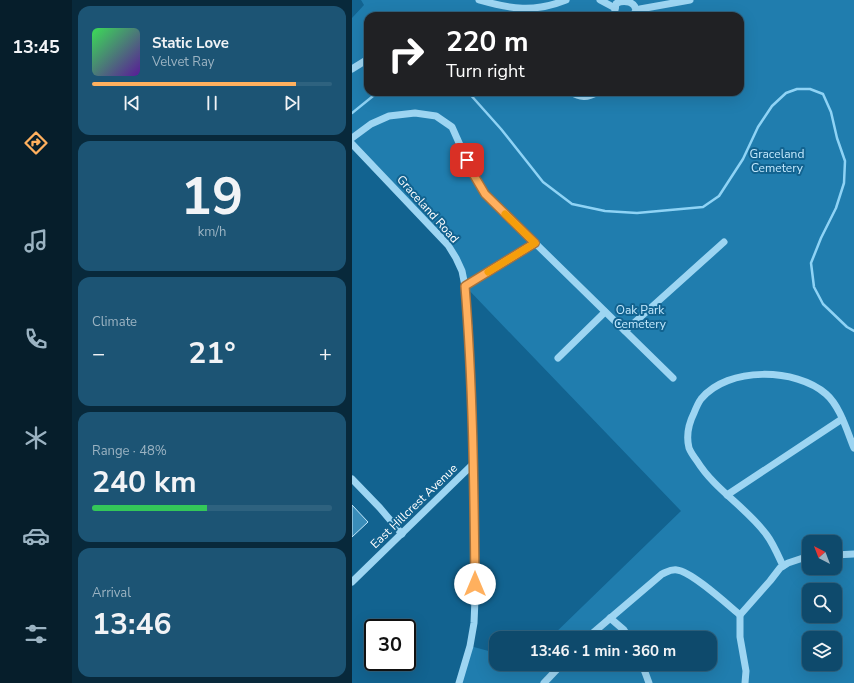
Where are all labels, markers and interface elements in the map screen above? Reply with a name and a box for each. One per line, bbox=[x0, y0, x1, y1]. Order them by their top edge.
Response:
text: 220 m bbox=[446, 23, 529, 61]
icon: right bbox=[380, 28, 432, 80]
text: Static Love bbox=[152, 33, 229, 53]
text: 13:45 bbox=[12, 35, 60, 59]
text: Velvet Ray bbox=[152, 53, 214, 71]
text: Turn right bbox=[446, 59, 525, 83]
icon: previous bbox=[121, 92, 143, 114]
icon: pause bbox=[201, 92, 223, 114]
icon: next bbox=[281, 92, 303, 114]
icon: directions bbox=[22, 129, 50, 157]
pin bbox=[450, 143, 484, 177]
park label: Graceland Cemetery bbox=[750, 146, 804, 176]
icon: arrive bbox=[456, 149, 478, 171]
text: 19 bbox=[181, 161, 243, 232]
street label: Graceland Road bbox=[393, 172, 463, 246]
text: km/h bbox=[198, 223, 226, 241]
icon: music bbox=[22, 227, 50, 255]
park label: Oak Park Cemetery bbox=[614, 302, 667, 332]
text: Climate bbox=[92, 313, 137, 331]
icon: phone bbox=[22, 325, 50, 353]
text: 21° bbox=[188, 333, 236, 374]
text: − bbox=[92, 339, 105, 369]
text: + bbox=[319, 339, 332, 369]
icon: climate bbox=[22, 424, 50, 452]
text: Range · 48% bbox=[92, 442, 167, 460]
street label: East Hillcrest Avenue bbox=[367, 460, 461, 552]
text: 240 km bbox=[92, 462, 197, 503]
icon: car bbox=[22, 522, 50, 550]
north arrow bbox=[802, 535, 842, 575]
map controls bbox=[802, 535, 842, 671]
position arrow bbox=[454, 563, 496, 605]
button: search bbox=[802, 583, 842, 623]
text: Arrival bbox=[92, 584, 131, 602]
text: 13:46 bbox=[92, 604, 171, 645]
speed limit sign: 30 bbox=[364, 619, 416, 671]
icon: filters bbox=[22, 620, 50, 648]
button: layers bbox=[802, 631, 842, 671]
text: 13:46 · 1 min · 360 m bbox=[530, 641, 676, 661]

